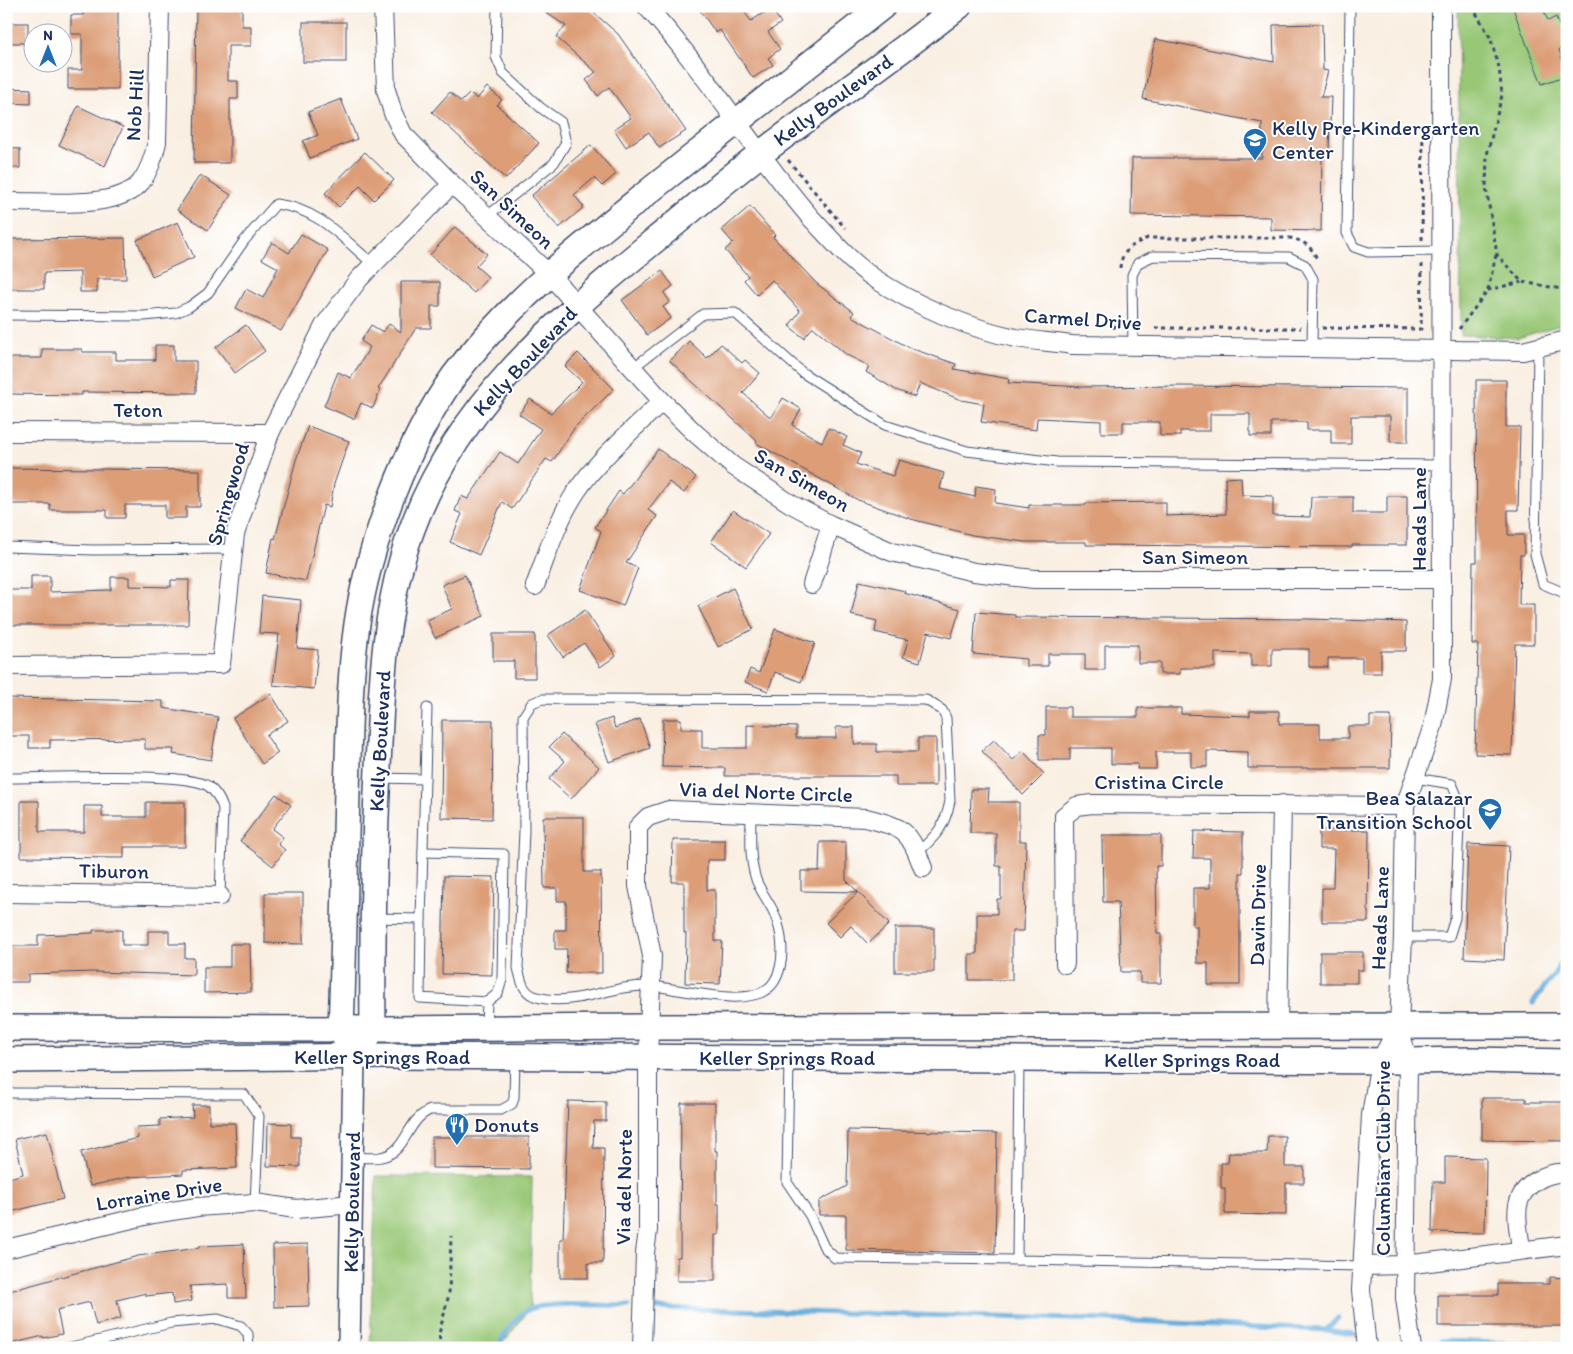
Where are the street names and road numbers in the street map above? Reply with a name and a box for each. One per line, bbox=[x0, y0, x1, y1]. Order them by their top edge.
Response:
street label: Kelly Boulevard bbox=[768, 48, 898, 151]
street label: Nob Hill bbox=[120, 68, 149, 142]
street label: San Simeon bbox=[465, 163, 560, 254]
street label: Kelly Boulevard bbox=[467, 300, 582, 421]
street label: Carmel Drive bbox=[1023, 302, 1143, 335]
street label: Teton bbox=[113, 397, 163, 422]
street label: Springwood bbox=[201, 439, 254, 548]
street label: San Simeon bbox=[750, 442, 855, 517]
street label: Heads Lane bbox=[1406, 467, 1431, 571]
street label: San Simeon bbox=[1142, 544, 1248, 569]
street label: Kelly Boulevard bbox=[363, 669, 396, 812]
street label: Cristina Circle bbox=[1094, 769, 1224, 794]
street label: Via del Norte Circle bbox=[679, 776, 853, 807]
street label: Tiburon bbox=[79, 857, 149, 884]
street label: Davin Drive bbox=[1244, 864, 1271, 966]
street label: Heads Lane bbox=[1365, 866, 1394, 970]
street label: Keller Springs Road bbox=[294, 1044, 471, 1069]
street label: Keller Springs Road bbox=[699, 1045, 876, 1070]
street label: Keller Springs Road bbox=[1104, 1047, 1281, 1072]
street label: Columbian Club Drive bbox=[1370, 1060, 1395, 1256]
street label: Via del Norte bbox=[610, 1129, 637, 1245]
street label: Kelly Boulevard bbox=[338, 1131, 365, 1273]
street label: Lorraine Drive bbox=[94, 1171, 224, 1216]

